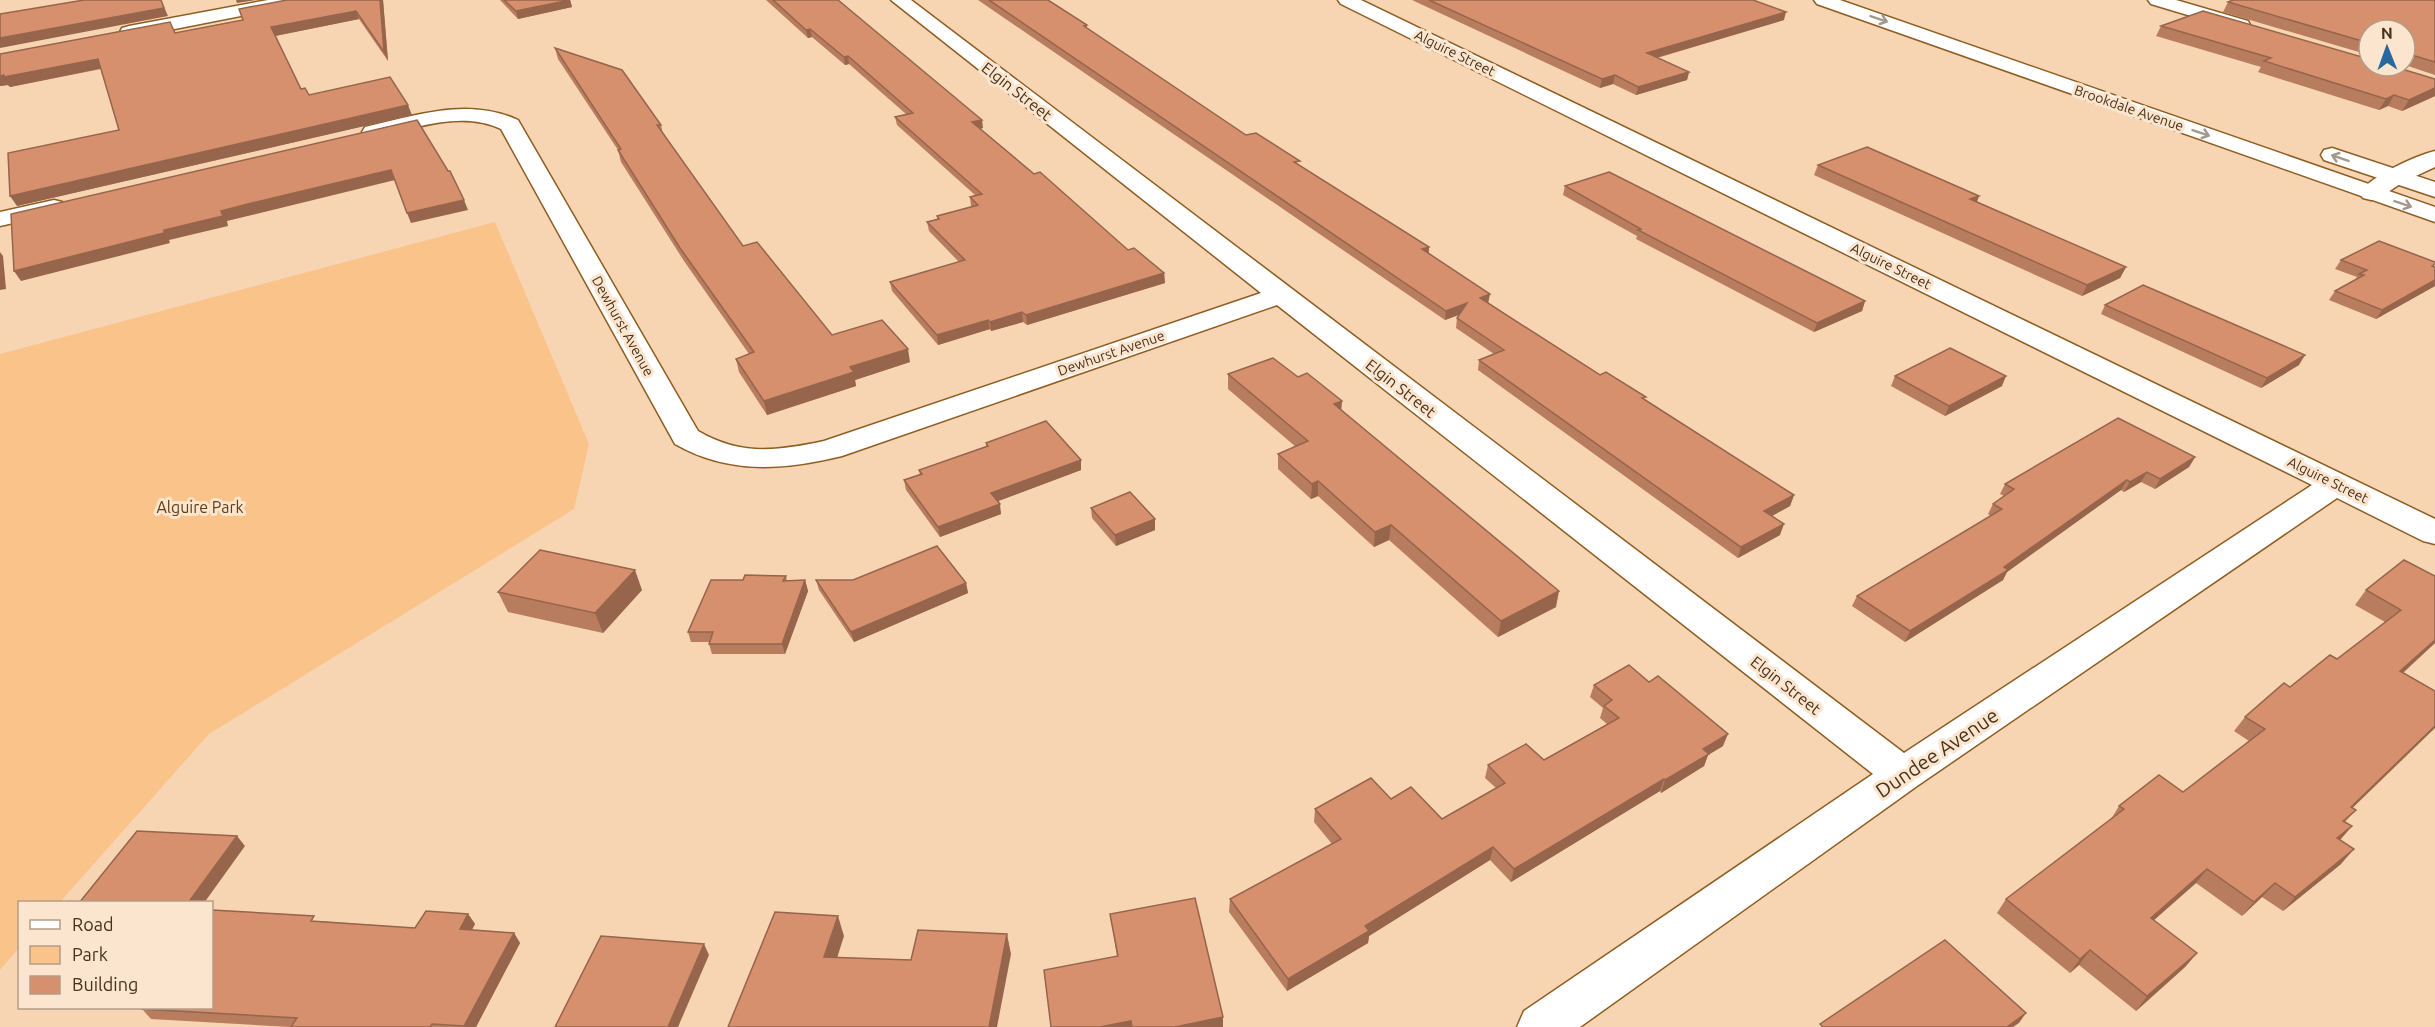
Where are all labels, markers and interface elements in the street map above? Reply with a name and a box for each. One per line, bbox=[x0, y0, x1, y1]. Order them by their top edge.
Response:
one-way arrow bbox=[1869, 15, 1888, 26]
north arrow bbox=[2357, 18, 2417, 78]
text: N bbox=[2381, 24, 2393, 42]
street label: Alguire Street bbox=[1412, 27, 1498, 80]
street label: Elgin Street bbox=[978, 58, 1056, 124]
street label: Brookdale Avenue bbox=[2072, 82, 2186, 134]
one-way arrow bbox=[2191, 128, 2210, 139]
one-way arrow bbox=[2331, 151, 2350, 162]
one-way arrow bbox=[2393, 199, 2412, 210]
street label: Alguire Street bbox=[1848, 240, 1934, 293]
street label: Dewhurst Avenue bbox=[589, 273, 657, 379]
street label: Dewhurst Avenue bbox=[1056, 327, 1166, 379]
street label: Elgin Street bbox=[1362, 355, 1440, 421]
street label: Alguire Street bbox=[2285, 454, 2371, 507]
park label: Alguire Park bbox=[156, 498, 244, 516]
street label: Elgin Street bbox=[1747, 652, 1825, 718]
street label: Dundee Avenue bbox=[1871, 703, 2002, 802]
legend bbox=[18, 901, 213, 1009]
text: Road bbox=[72, 914, 114, 934]
text: Park bbox=[72, 944, 108, 964]
text: Building bbox=[72, 974, 138, 994]

